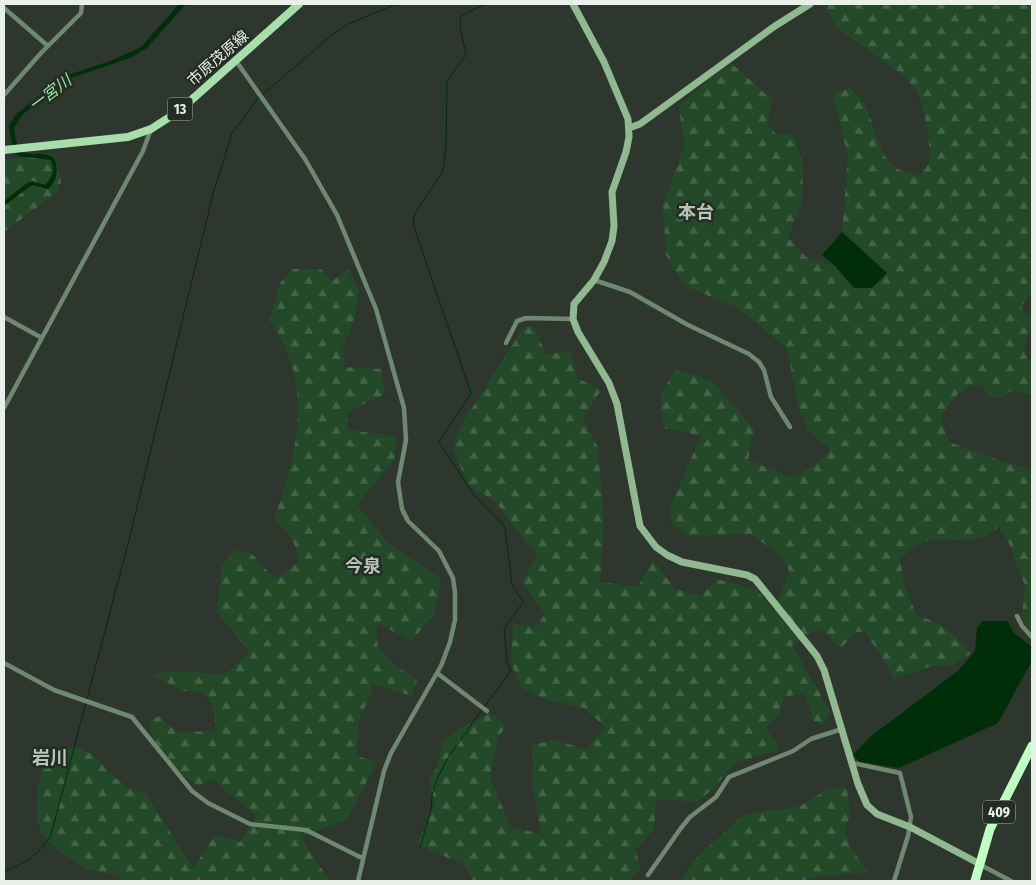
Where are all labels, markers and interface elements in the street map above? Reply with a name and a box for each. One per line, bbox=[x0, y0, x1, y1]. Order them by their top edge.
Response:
street label: 市原茂原線 bbox=[184, 27, 252, 89]
water label: 一宮川 bbox=[25, 70, 76, 115]
road number: 13 bbox=[168, 98, 192, 120]
district label: 本台 bbox=[678, 201, 714, 223]
district label: 今泉 bbox=[345, 555, 381, 577]
district label: 岩川 bbox=[32, 747, 68, 769]
road number: 409 bbox=[983, 800, 1015, 824]

